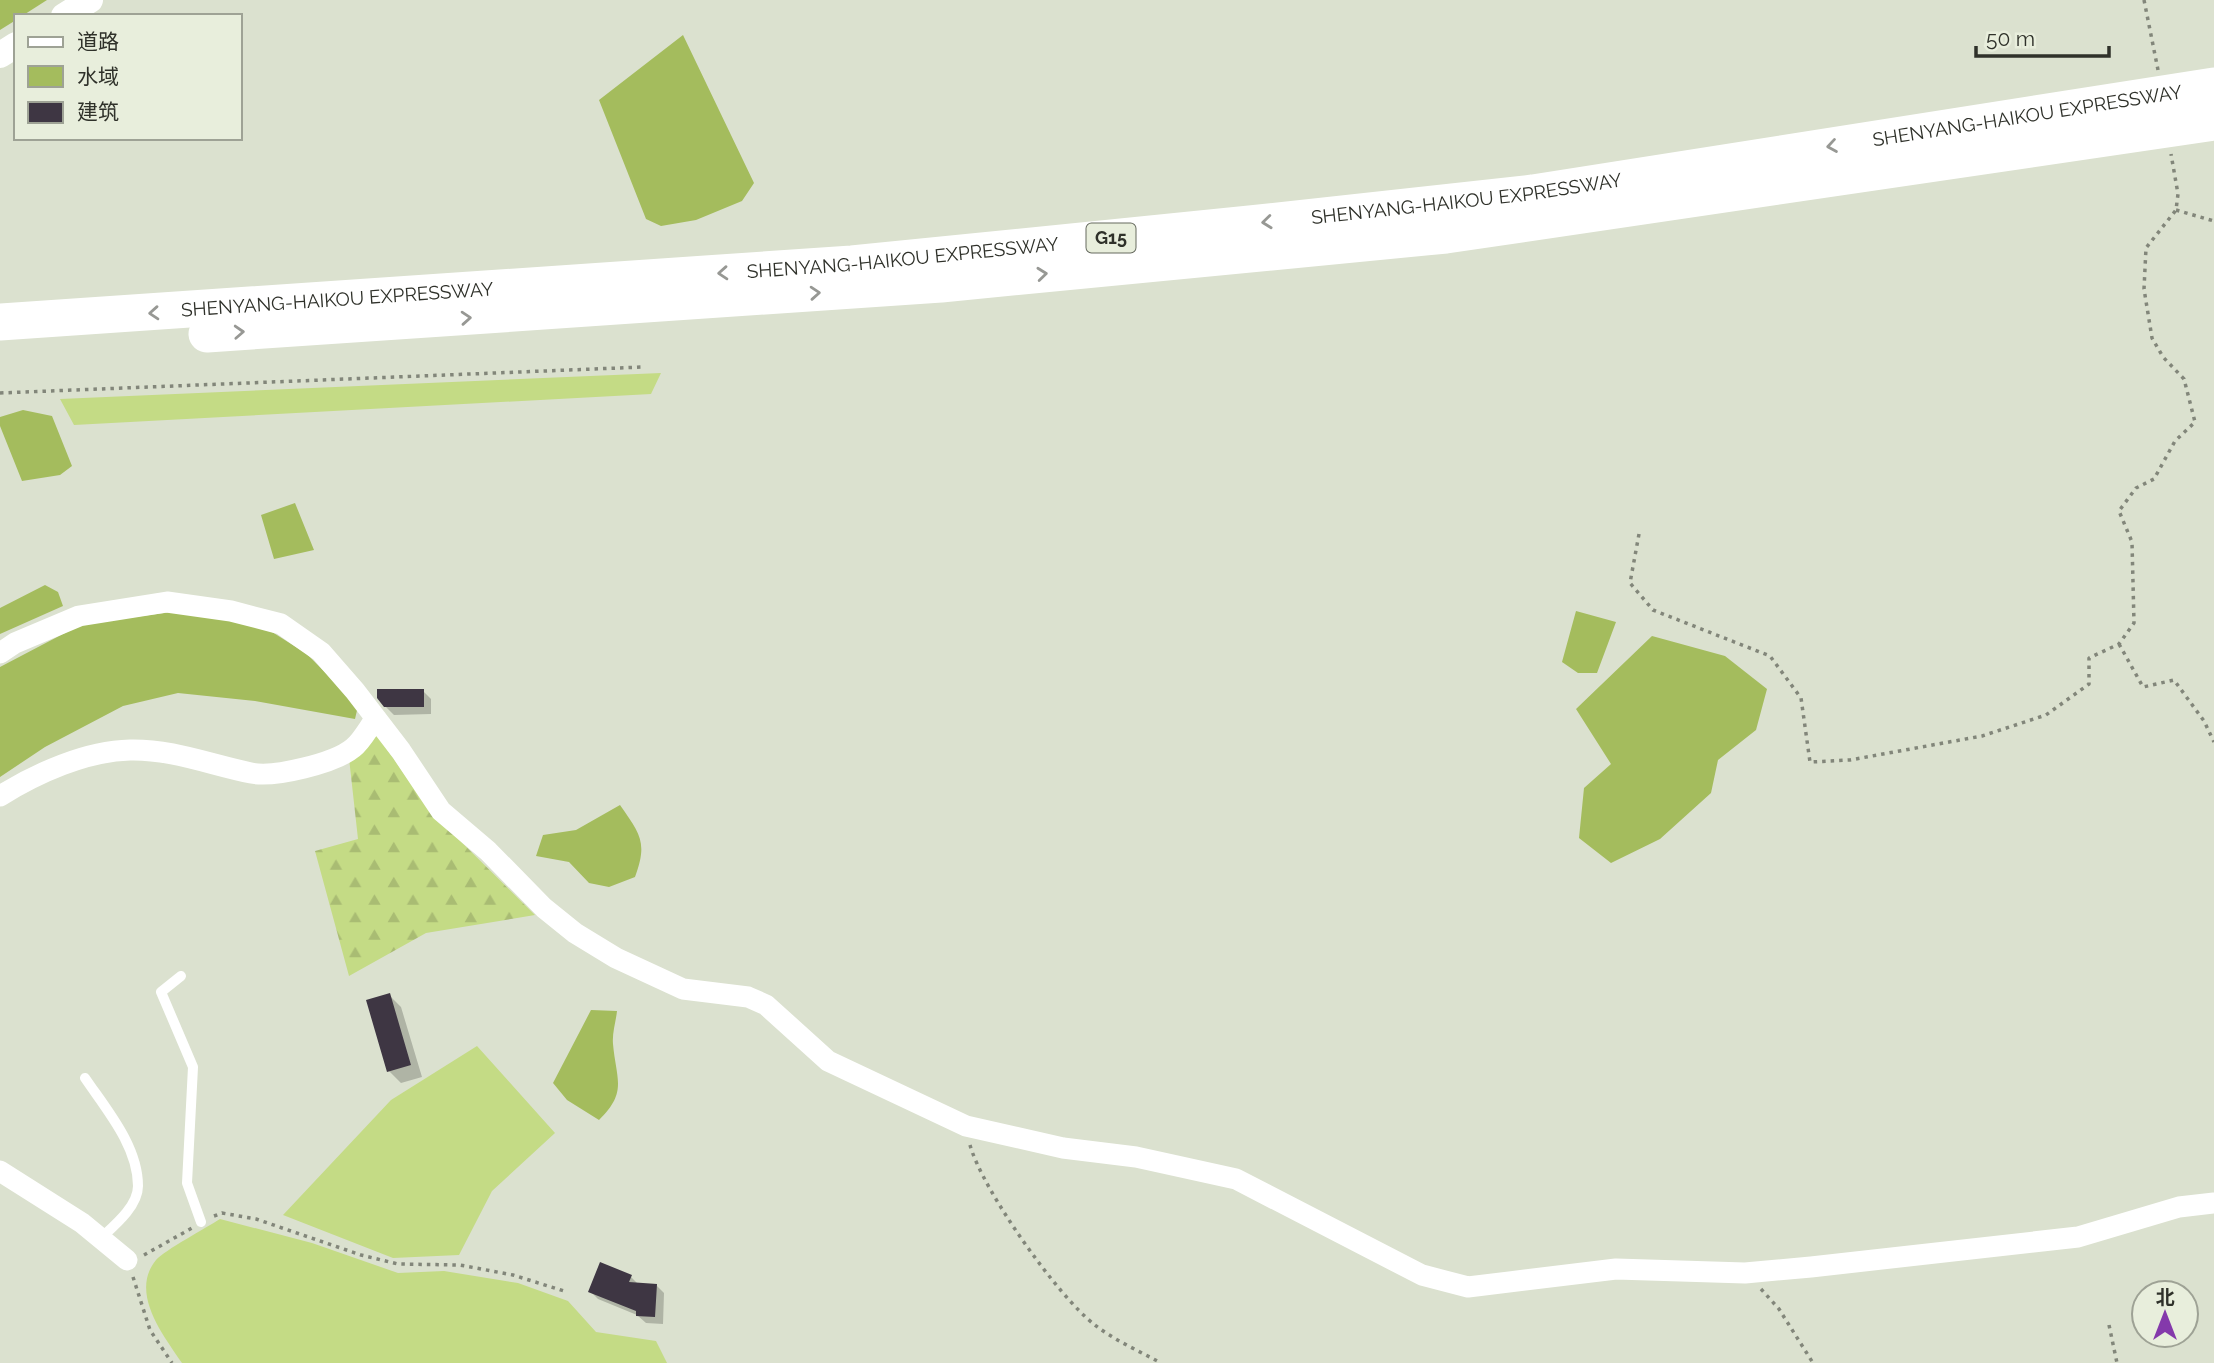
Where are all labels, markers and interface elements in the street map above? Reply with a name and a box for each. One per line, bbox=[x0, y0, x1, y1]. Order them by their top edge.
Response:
legend bbox=[14, 14, 242, 140]
scale bar bbox=[1976, 14, 2109, 58]
text: 50 m bbox=[1986, 26, 2035, 51]
text: 道路 bbox=[77, 29, 119, 54]
text: 水域 bbox=[77, 64, 119, 89]
street label: SHENYANG-HAIKOU EXPRESSWAY bbox=[1871, 80, 2184, 151]
text: 建筑 bbox=[77, 99, 119, 124]
one-way arrow bbox=[1826, 138, 1838, 153]
street label: SHENYANG-HAIKOU EXPRESSWAY bbox=[1310, 168, 1624, 228]
one-way arrow bbox=[1261, 214, 1272, 229]
road number: G15 bbox=[1086, 224, 1136, 252]
street label: SHENYANG-HAIKOU EXPRESSWAY bbox=[746, 232, 1060, 282]
one-way arrow bbox=[717, 265, 728, 280]
one-way arrow bbox=[1037, 267, 1048, 282]
street label: SHENYANG-HAIKOU EXPRESSWAY bbox=[180, 277, 495, 321]
one-way arrow bbox=[810, 286, 821, 301]
one-way arrow bbox=[148, 305, 159, 320]
one-way arrow bbox=[461, 311, 472, 326]
one-way arrow bbox=[234, 325, 245, 340]
north arrow bbox=[2130, 1279, 2200, 1349]
text: 北 bbox=[2155, 1286, 2175, 1308]

